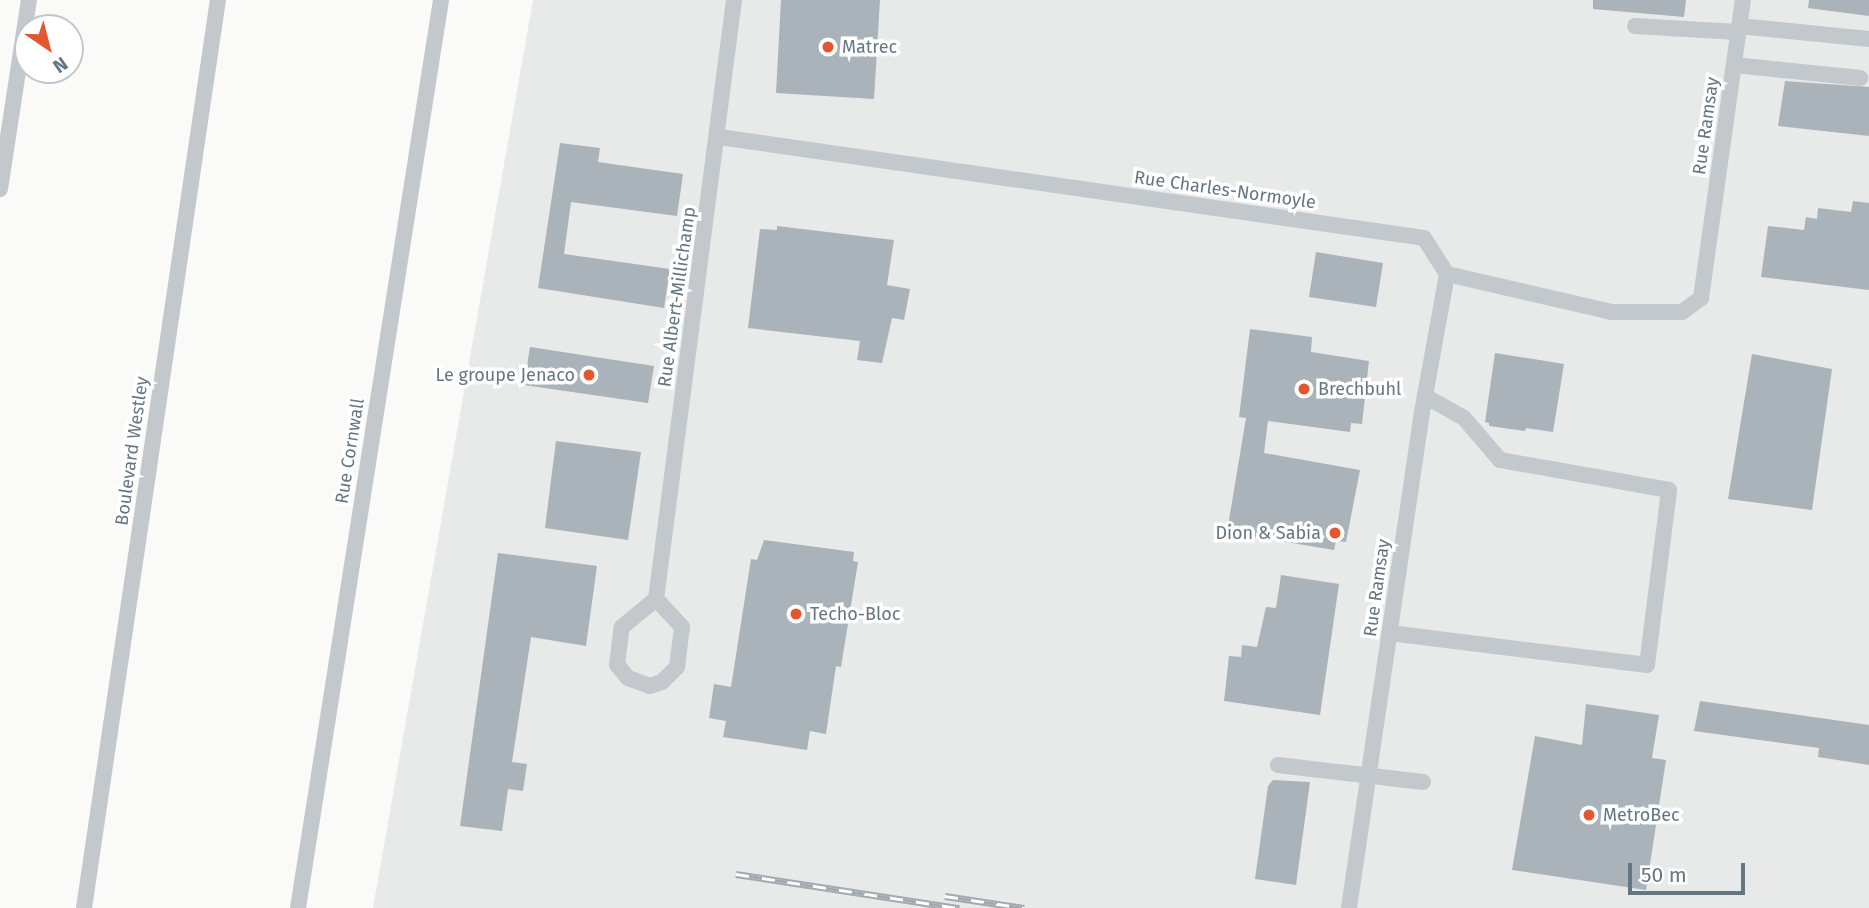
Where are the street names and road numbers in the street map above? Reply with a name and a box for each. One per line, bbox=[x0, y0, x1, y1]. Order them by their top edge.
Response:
street label: Rue Ramsay bbox=[1688, 76, 1724, 176]
street label: Rue Charles-Normoyle bbox=[1133, 167, 1317, 213]
street label: Rue Albert-Millichamp bbox=[654, 205, 700, 389]
street label: Boulevard Westley bbox=[111, 375, 153, 527]
street label: Rue Cornwall bbox=[331, 397, 369, 505]
street label: Rue Ramsay bbox=[1359, 538, 1395, 638]

